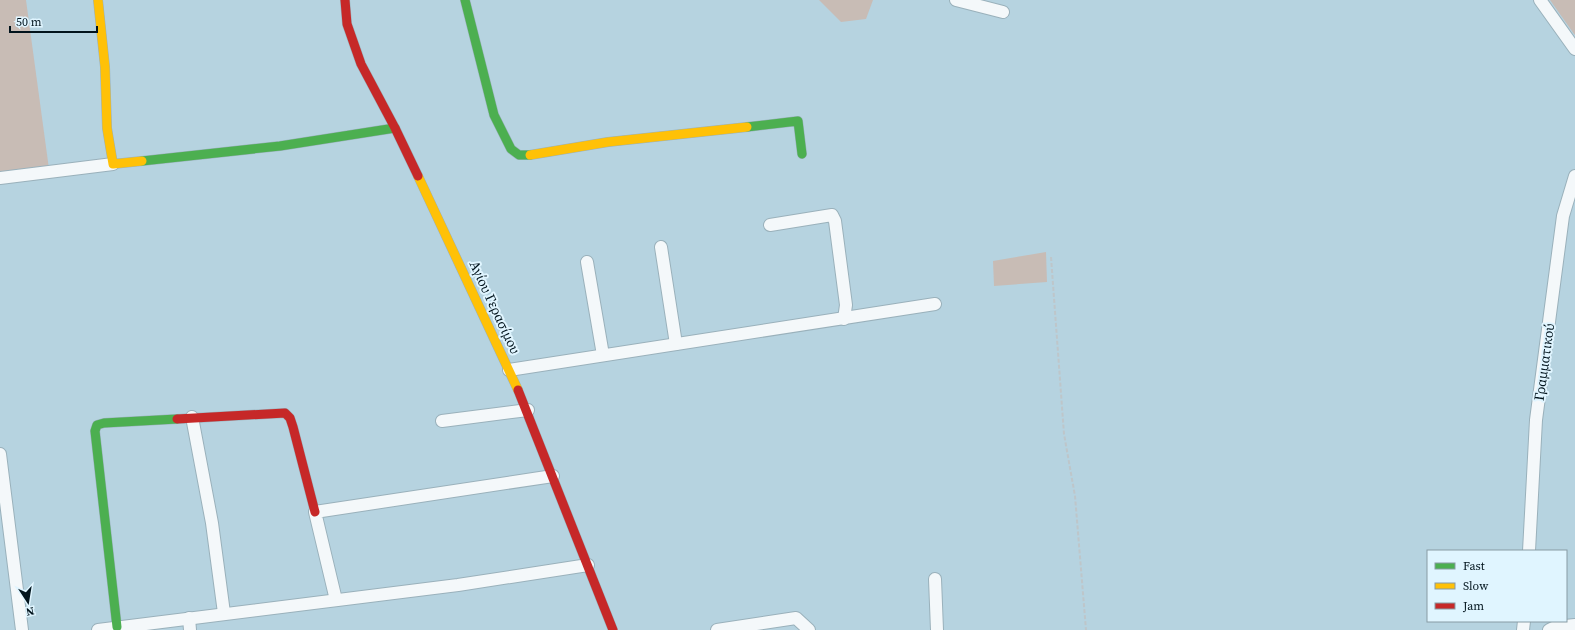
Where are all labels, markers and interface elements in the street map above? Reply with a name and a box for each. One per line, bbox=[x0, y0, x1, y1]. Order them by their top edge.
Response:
scale bar bbox=[10, 8, 97, 34]
text: 50 m bbox=[16, 14, 42, 30]
street label: Αγίου Γερασίμου bbox=[465, 257, 525, 357]
street label: Γραμματικού bbox=[1529, 322, 1559, 402]
legend bbox=[1427, 550, 1567, 622]
text: Fast bbox=[1463, 558, 1485, 574]
text: Slow bbox=[1463, 578, 1489, 594]
north arrow bbox=[8, 582, 48, 622]
text: Jam bbox=[1462, 598, 1484, 614]
text: N bbox=[24, 603, 35, 619]

